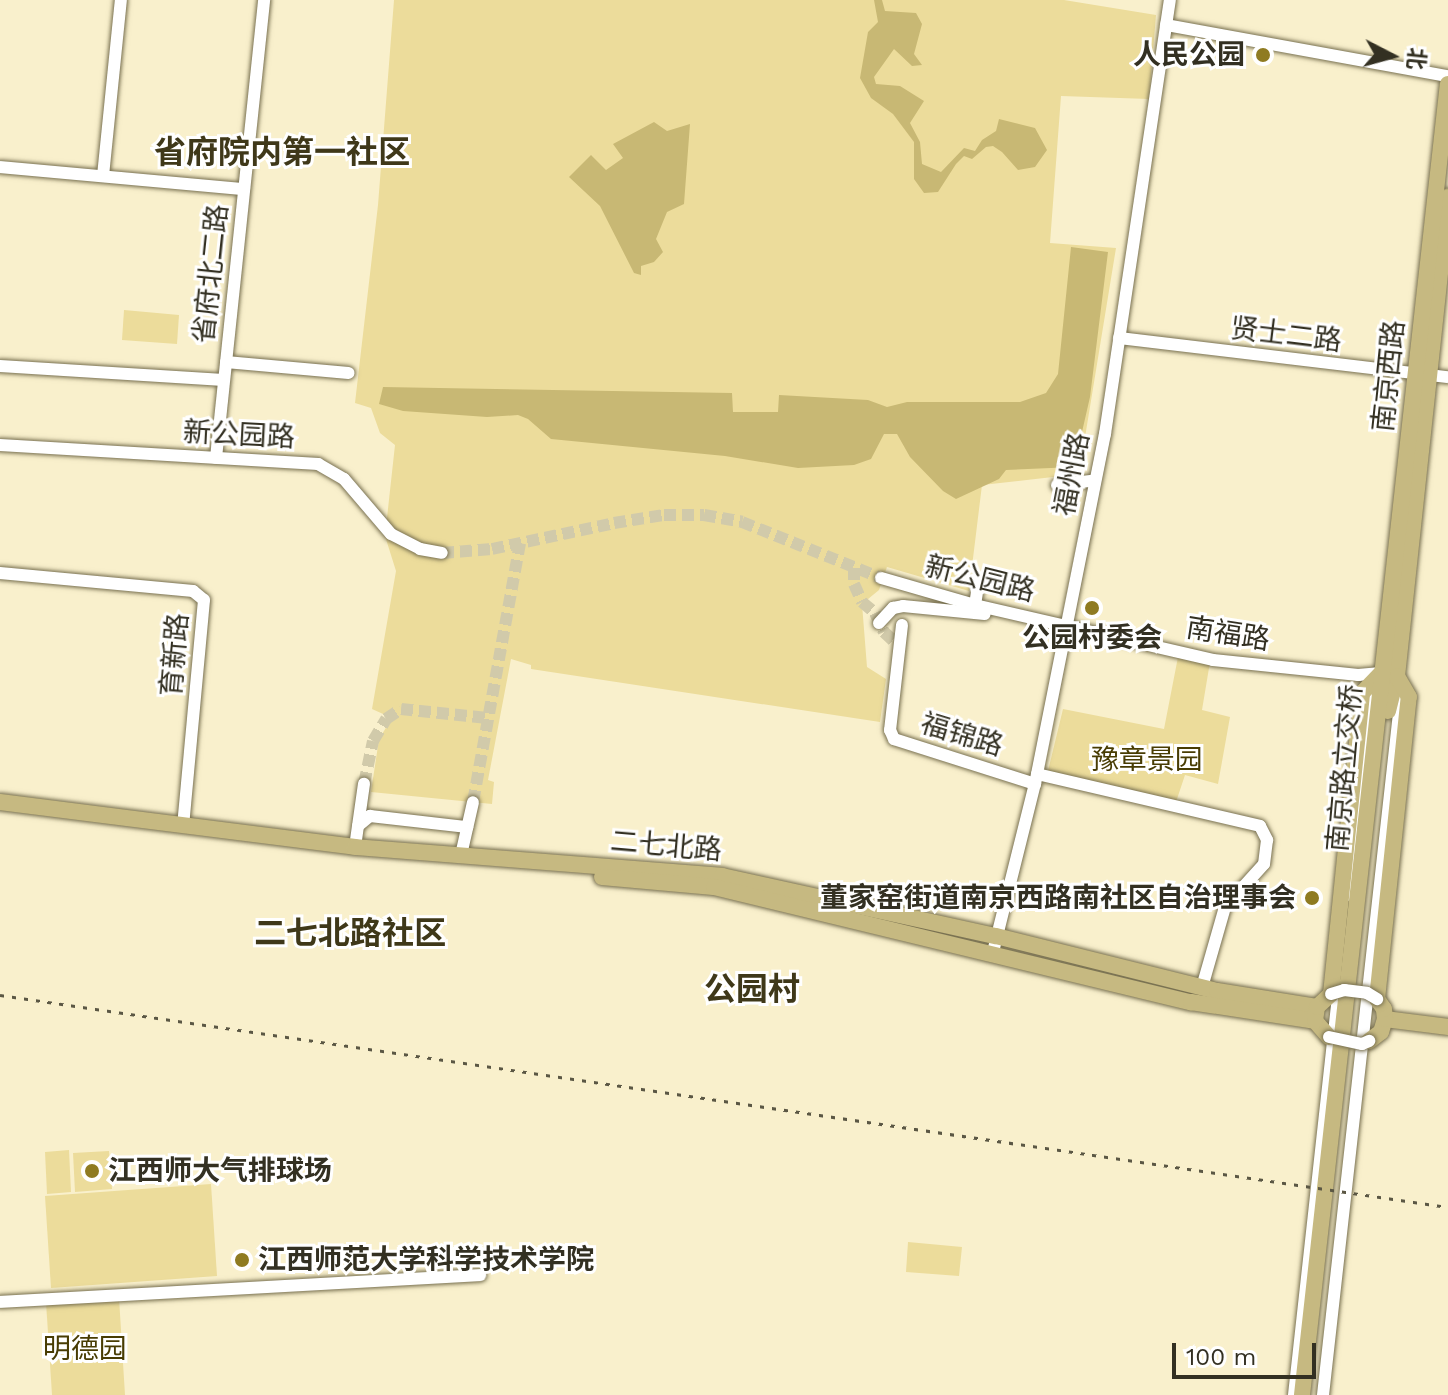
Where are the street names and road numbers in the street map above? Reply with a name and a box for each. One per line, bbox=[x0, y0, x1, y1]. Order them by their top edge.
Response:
street label: 省府北二路 bbox=[187, 203, 235, 345]
street label: 贤士二路 bbox=[1228, 312, 1344, 358]
street label: 南京西路 bbox=[1366, 319, 1412, 433]
street label: 新公园路 bbox=[182, 415, 296, 455]
street label: 福州路 bbox=[1047, 430, 1097, 518]
street label: 新公园路 bbox=[922, 549, 1038, 609]
street label: 南福路 bbox=[1184, 611, 1272, 657]
street label: 育新路 bbox=[155, 612, 195, 698]
street label: 南京路立交桥 bbox=[1321, 683, 1369, 853]
street label: 福锦路 bbox=[917, 707, 1007, 763]
street label: 二七北路 bbox=[609, 824, 723, 868]

